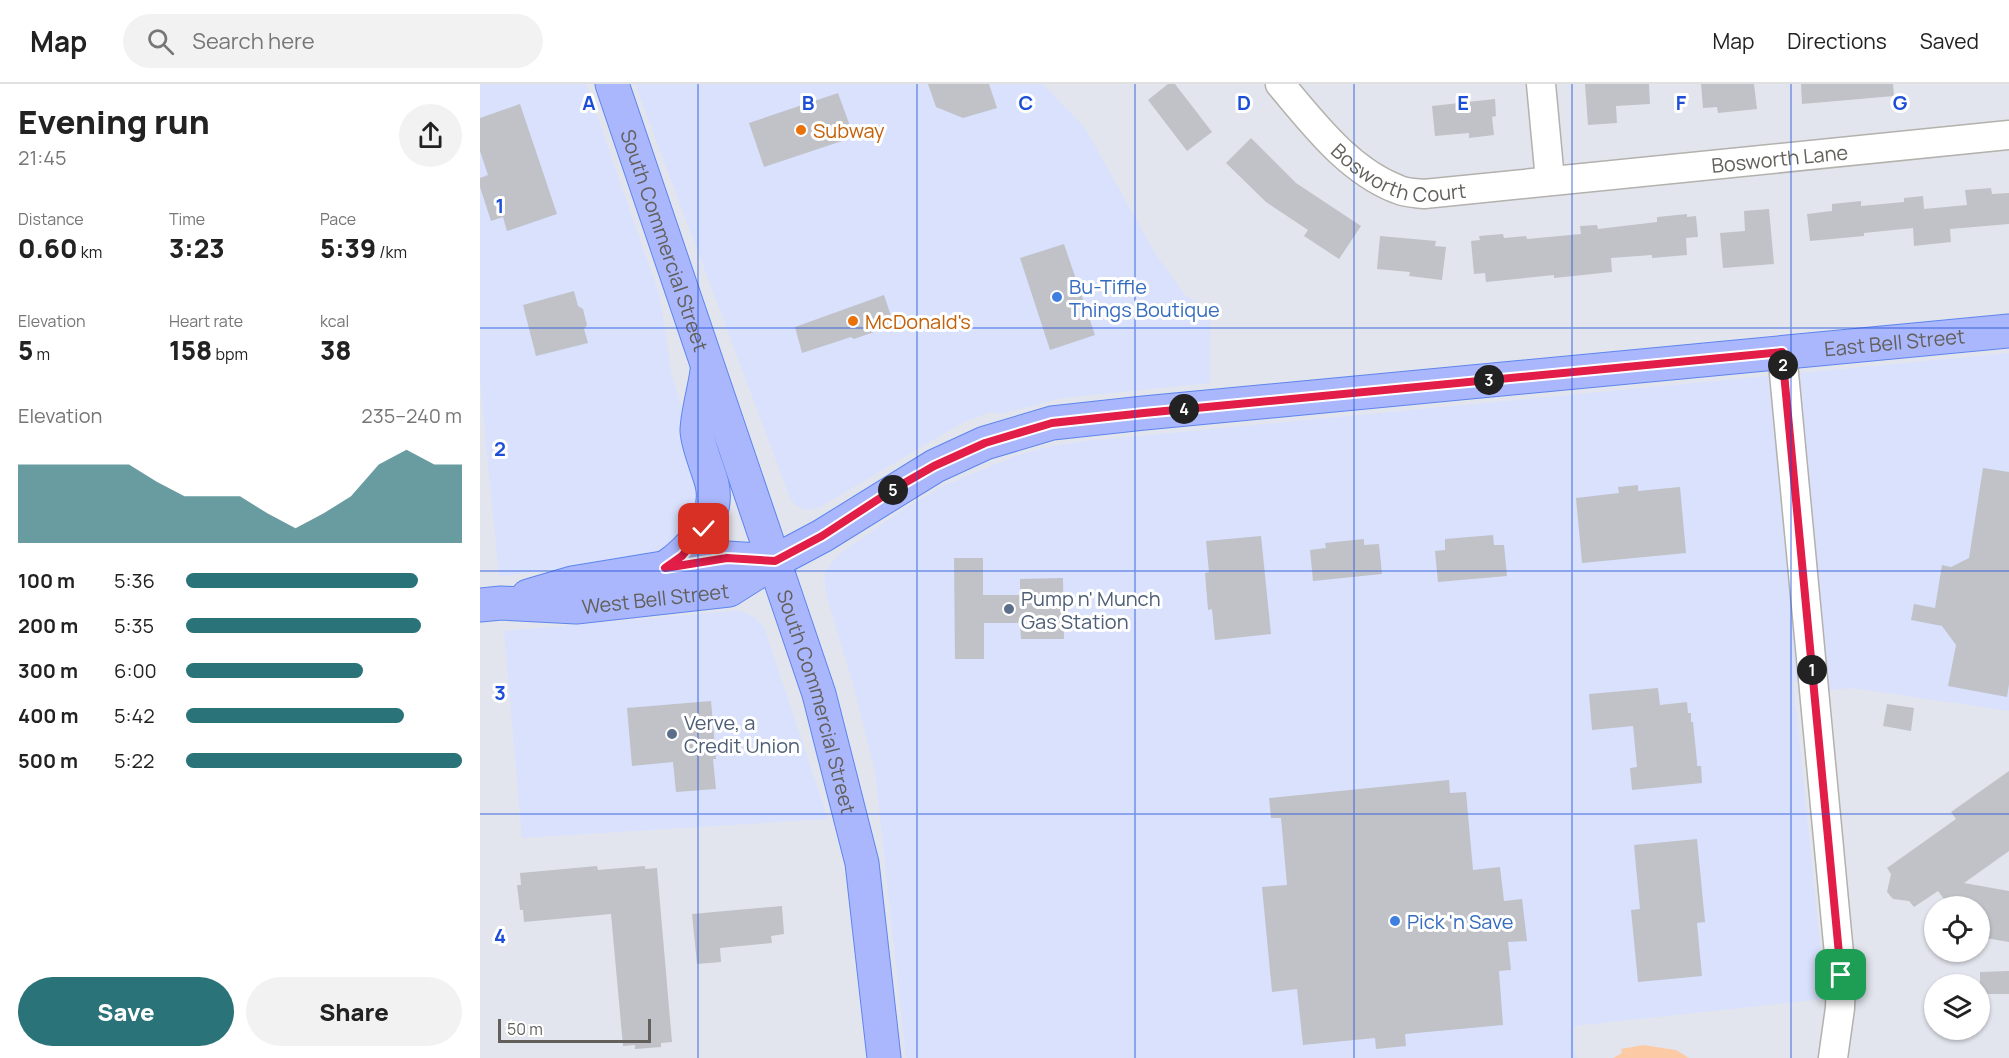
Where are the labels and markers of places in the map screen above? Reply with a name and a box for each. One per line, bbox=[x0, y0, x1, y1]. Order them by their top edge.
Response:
place label: Subway bbox=[813, 117, 885, 144]
marker: Subway bbox=[794, 123, 808, 137]
place label: Bu-Tiffle Things Boutique bbox=[1069, 273, 1220, 323]
marker: Bu-Tiffle Things Boutique bbox=[1050, 290, 1064, 304]
place label: McDonald's bbox=[865, 308, 971, 335]
marker: McDonald's bbox=[846, 314, 860, 328]
pin: 2 bbox=[1768, 350, 1798, 380]
pin: 3 bbox=[1474, 365, 1504, 395]
pin: 4 bbox=[1169, 394, 1199, 424]
pin: 5 bbox=[878, 475, 908, 505]
pin bbox=[678, 503, 729, 554]
place label: Pump n' Munch Gas Station bbox=[1021, 585, 1161, 635]
marker: Pump n' Munch Gas Station bbox=[1002, 602, 1016, 616]
pin: 1 bbox=[1797, 655, 1827, 685]
place label: Verve, a Credit Union bbox=[684, 709, 800, 759]
marker: Verve, a Credit Union bbox=[665, 727, 679, 741]
place label: Pick 'n Save bbox=[1407, 908, 1513, 935]
marker: Pick 'n Save bbox=[1388, 914, 1402, 928]
pin bbox=[1815, 949, 1866, 1000]

